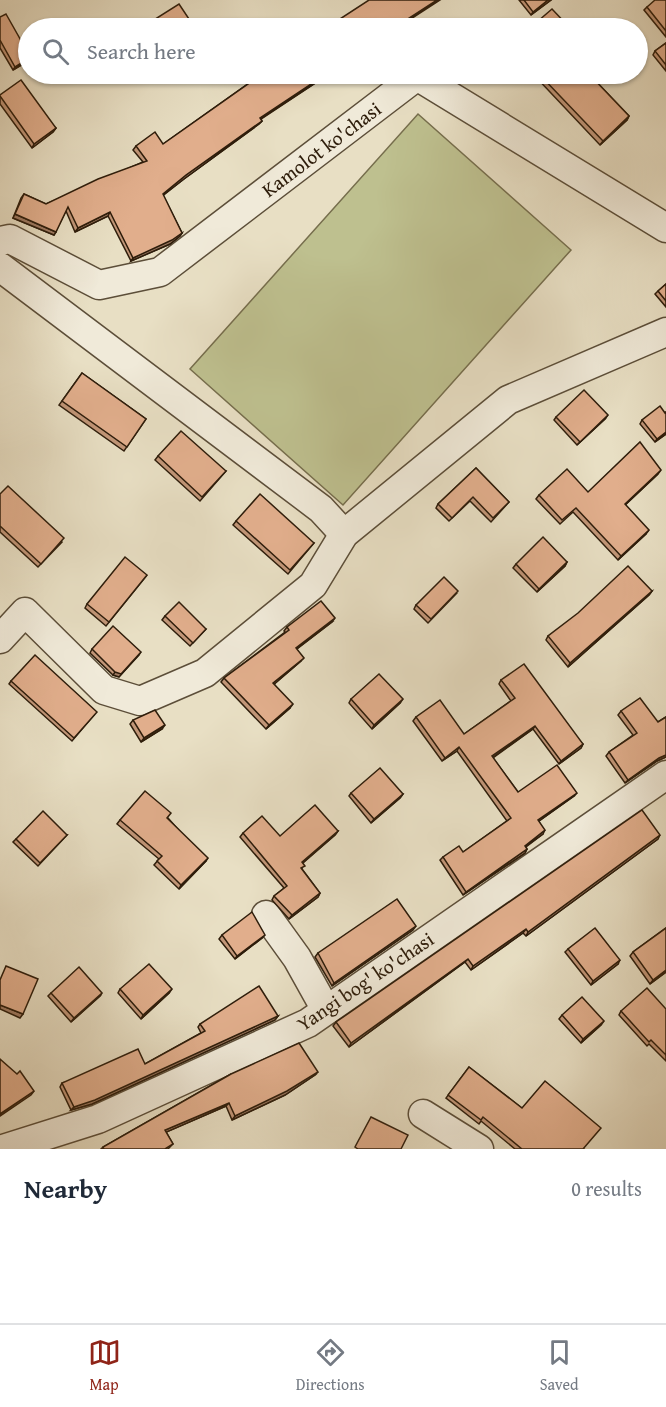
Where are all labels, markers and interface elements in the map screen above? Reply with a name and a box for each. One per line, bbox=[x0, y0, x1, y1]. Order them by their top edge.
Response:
search box bbox=[18, 18, 648, 84]
icon: search bbox=[39, 35, 72, 68]
text: Search here bbox=[87, 35, 196, 67]
street label: Kamolot ko'chasi bbox=[255, 94, 387, 204]
street label: Yangi bog' ko'chasi bbox=[291, 924, 440, 1038]
text: Nearby bbox=[24, 1169, 107, 1208]
text: 0 results bbox=[571, 1174, 642, 1203]
tab: Map bbox=[88, 1336, 121, 1396]
tab: Directions bbox=[296, 1336, 365, 1396]
tab: Saved bbox=[540, 1336, 578, 1396]

